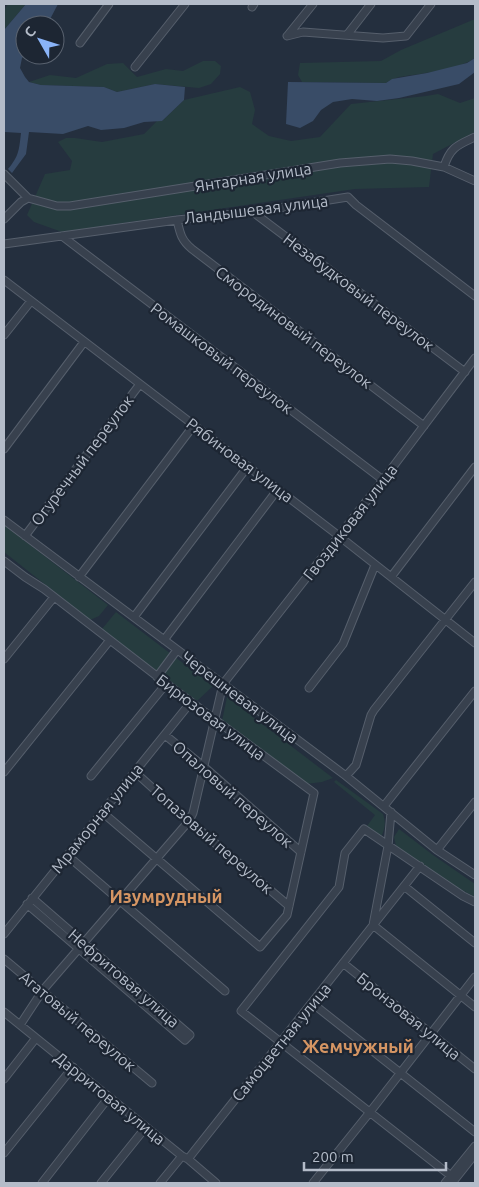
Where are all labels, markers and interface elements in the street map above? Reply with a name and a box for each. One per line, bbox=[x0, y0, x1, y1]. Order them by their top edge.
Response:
north arrow bbox=[15, 15, 65, 65]
text: С bbox=[21, 23, 39, 40]
street label: Янтарная улица bbox=[193, 159, 313, 195]
street label: Ландышевая улица bbox=[183, 191, 329, 227]
street label: Незабудковый переулок bbox=[280, 229, 438, 355]
street label: Смородиновый переулок bbox=[212, 262, 376, 392]
street label: Ромашковый переулок bbox=[147, 299, 297, 417]
street label: Огуречный переулок bbox=[27, 391, 137, 529]
street label: Рябиновая улица bbox=[183, 414, 297, 506]
street label: Гвоздиковая улица bbox=[299, 461, 401, 583]
street label: Черешневая улица bbox=[178, 647, 302, 747]
street label: Бирюзовая улица bbox=[153, 670, 269, 764]
street label: Опаловый переулок bbox=[169, 737, 297, 851]
street label: Мраморная улица bbox=[47, 760, 147, 876]
street label: Топазовый переулок bbox=[147, 781, 277, 897]
district label: Изумрудный bbox=[109, 886, 223, 906]
street label: Нефритовая улица bbox=[65, 925, 183, 1031]
street label: Агатовый переулок bbox=[16, 967, 140, 1075]
street label: Бронзовая улица bbox=[354, 969, 464, 1063]
street label: Самоцветная улица bbox=[228, 979, 334, 1105]
district label: Жемчужный bbox=[302, 1036, 414, 1056]
street label: Дарритовая улица bbox=[51, 1048, 169, 1148]
scale bar bbox=[304, 1140, 446, 1172]
text: 200 m bbox=[312, 1148, 354, 1165]

